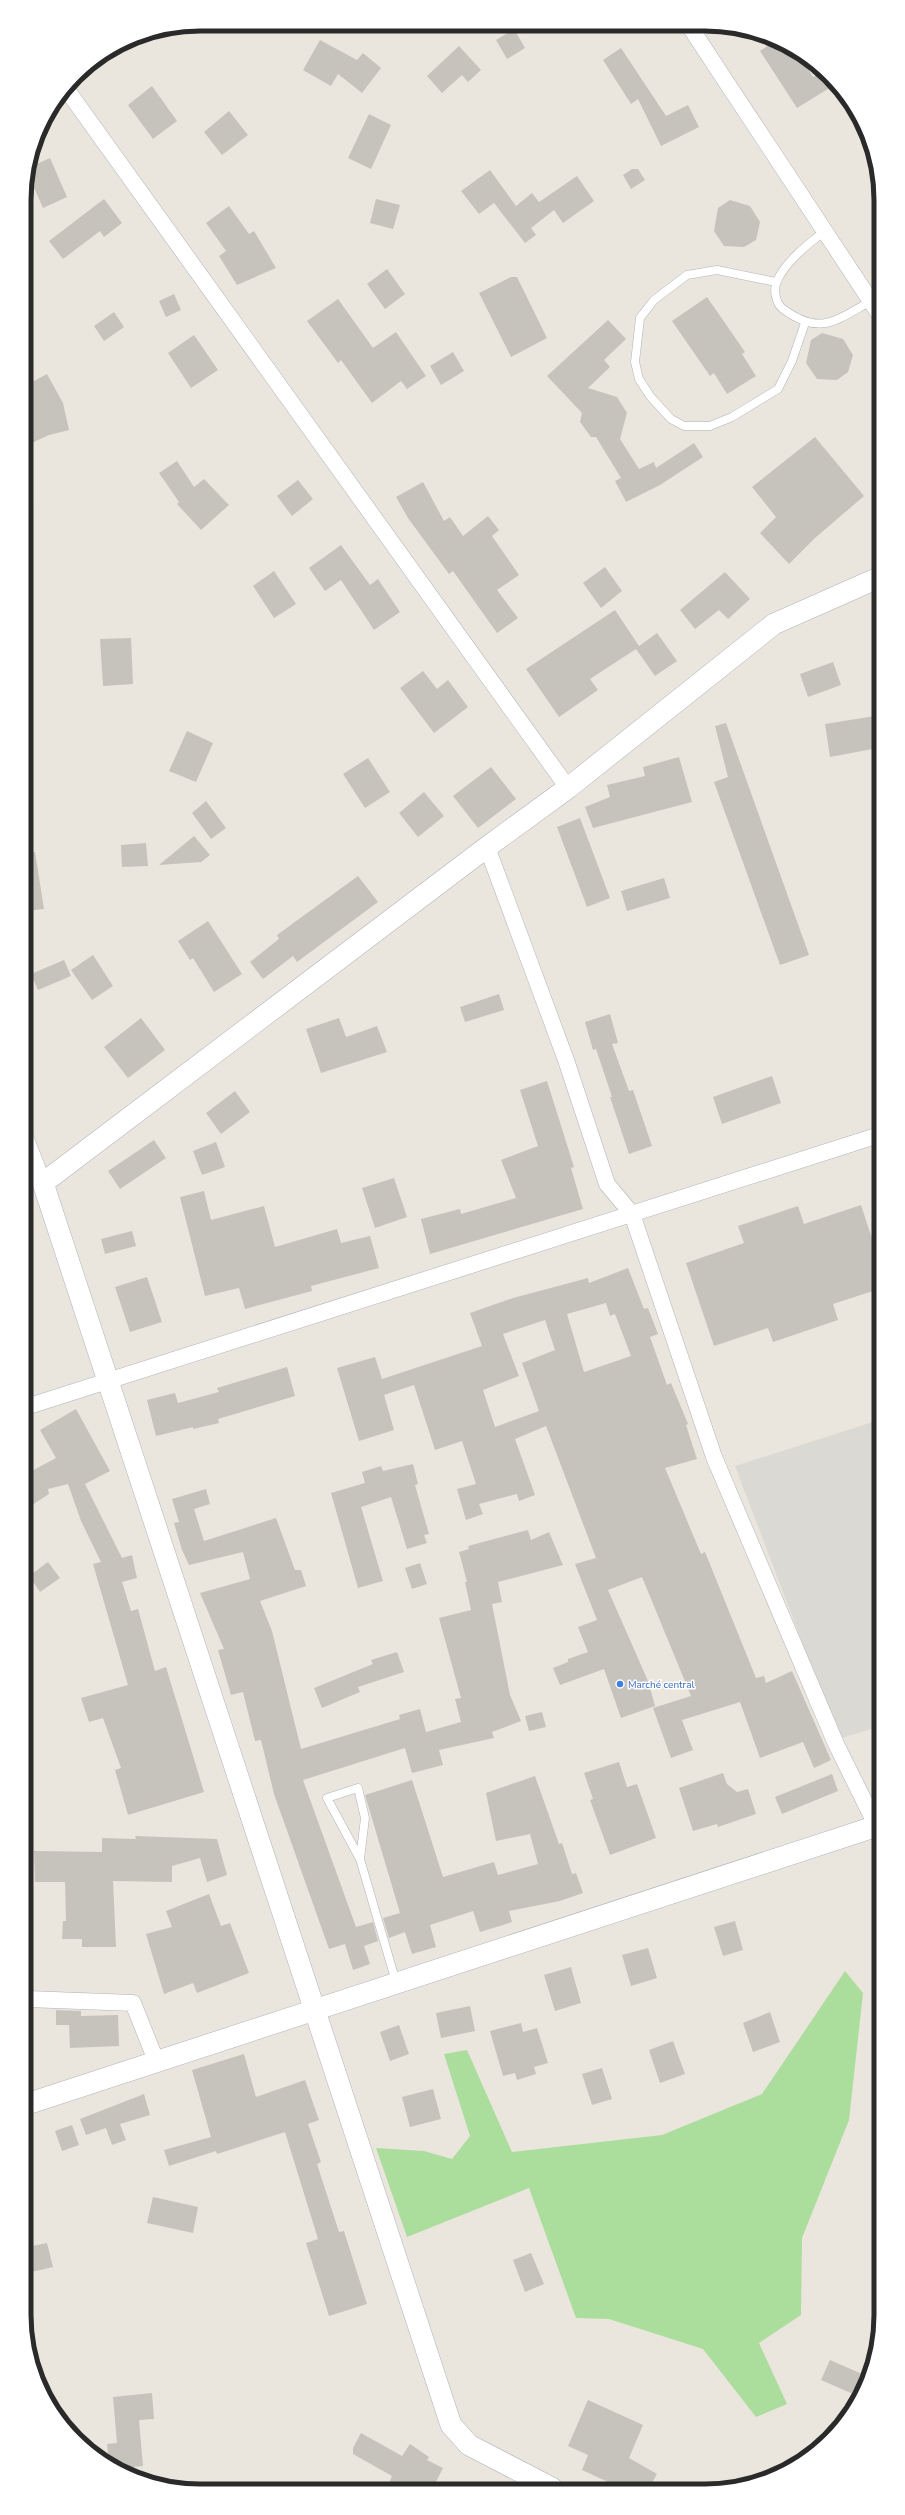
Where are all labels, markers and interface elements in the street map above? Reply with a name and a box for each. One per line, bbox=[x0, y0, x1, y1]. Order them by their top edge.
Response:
place label: Marché central bbox=[628, 1678, 694, 1692]
marker: Marché central bbox=[615, 1679, 625, 1689]

